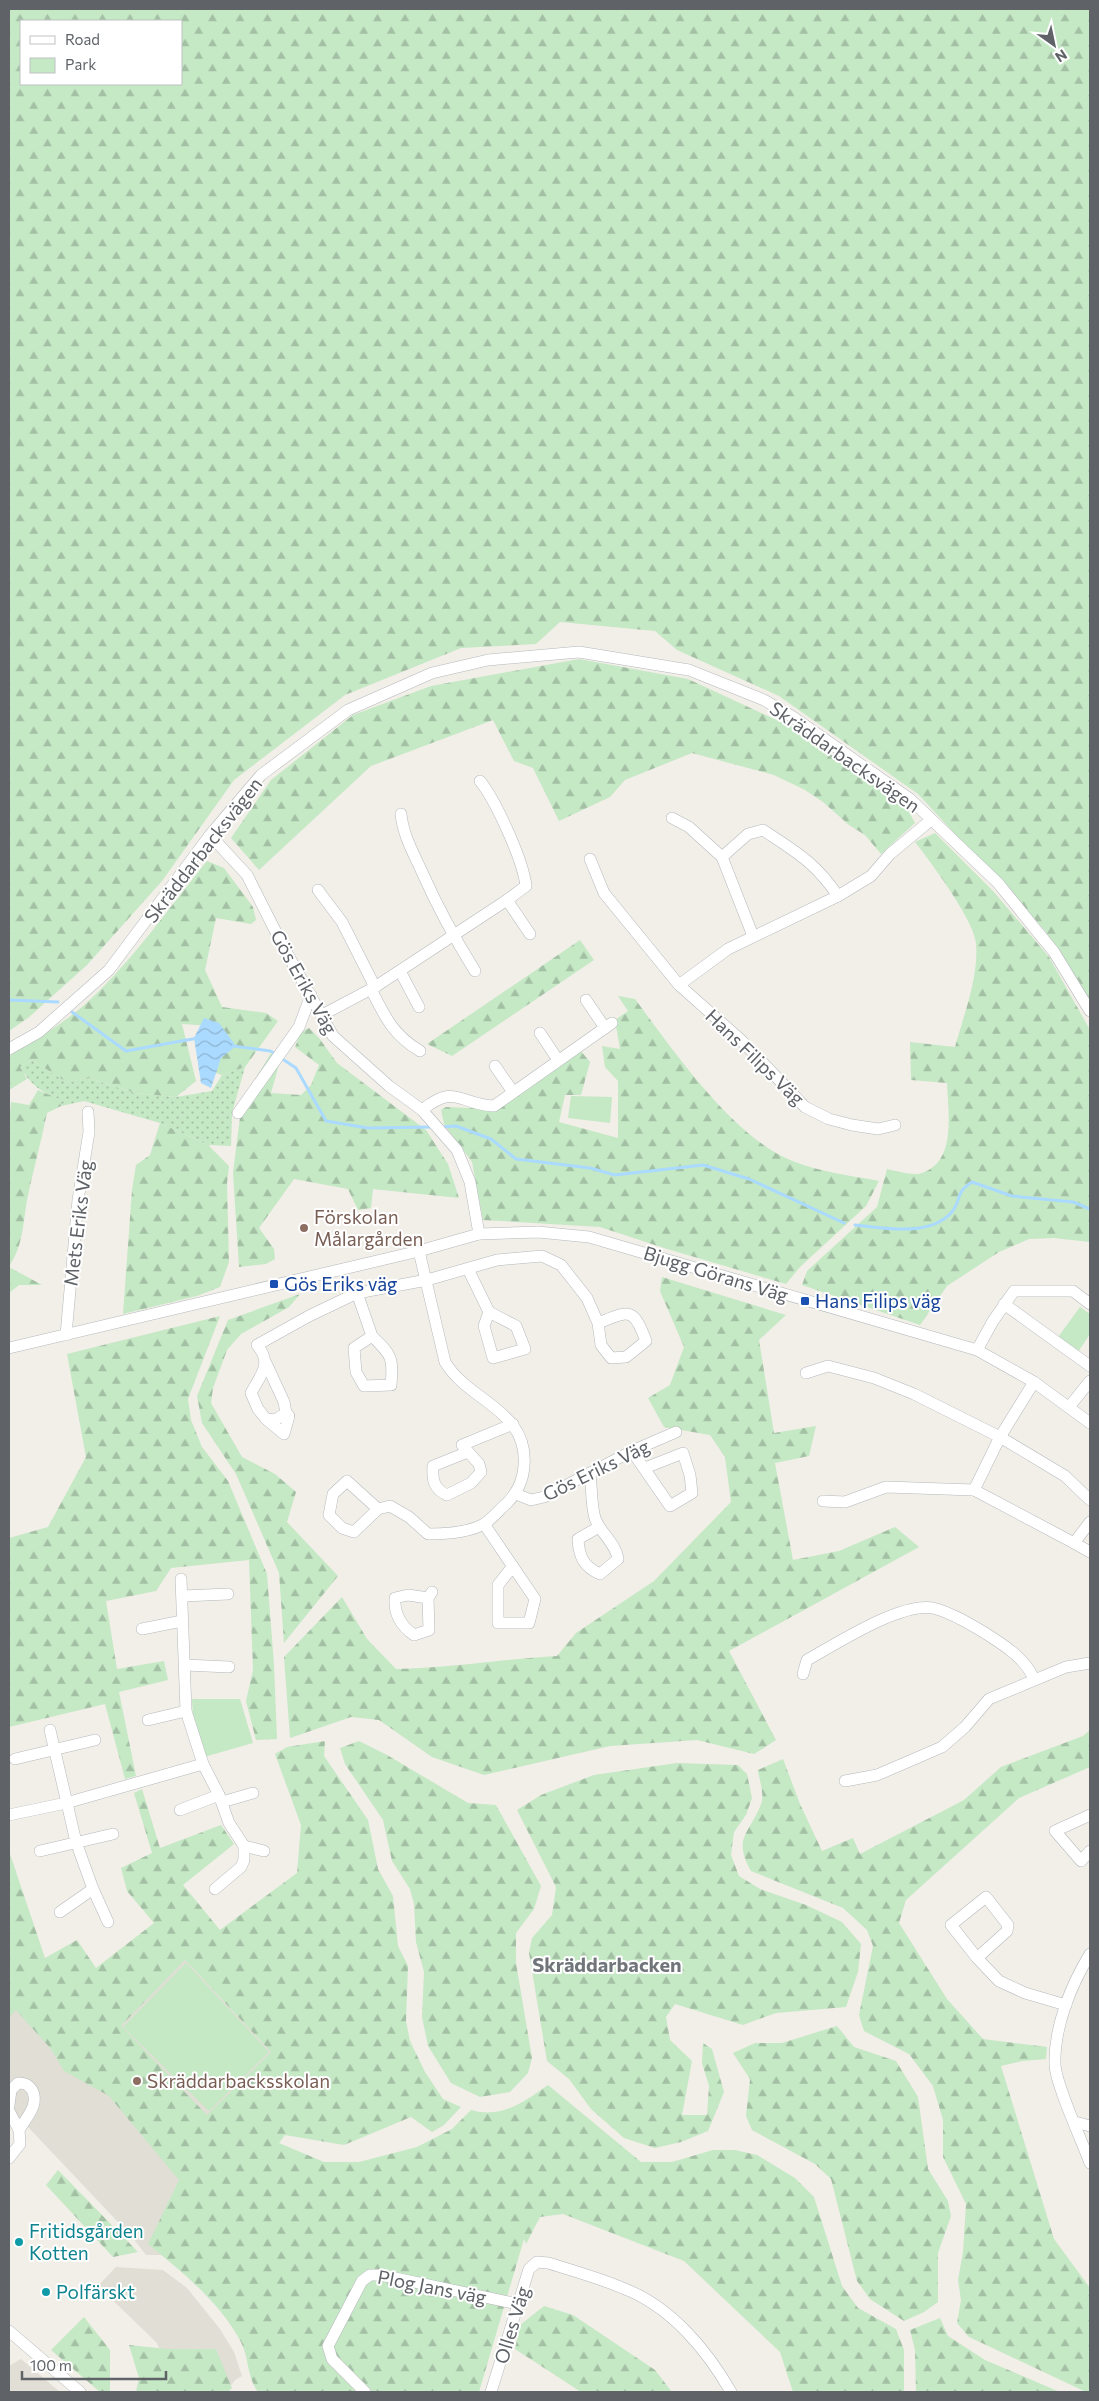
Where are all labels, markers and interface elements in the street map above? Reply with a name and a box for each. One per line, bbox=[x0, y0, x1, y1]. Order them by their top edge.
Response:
legend bbox=[20, 20, 182, 85]
north arrow bbox=[1029, 20, 1079, 70]
text: Road bbox=[65, 30, 100, 48]
text: N bbox=[1052, 46, 1070, 66]
text: Park bbox=[65, 55, 96, 73]
street label: Skräddarbacksvägen bbox=[766, 696, 925, 817]
street label: Skräddarbacksvägen bbox=[139, 773, 266, 927]
street label: Gös Eriks Väg bbox=[266, 925, 343, 1038]
street label: Hans Filips Väg bbox=[701, 1004, 810, 1110]
street label: Mets Eriks Väg bbox=[58, 1159, 97, 1287]
place label: Förskolan Målargården bbox=[314, 1205, 423, 1250]
marker: Förskolan Målargården bbox=[298, 1222, 310, 1234]
street label: Bjugg Görans Väg bbox=[641, 1241, 791, 1306]
place label: Gös Eriks väg bbox=[284, 1272, 397, 1295]
marker: Gös Eriks väg bbox=[268, 1278, 280, 1290]
place label: Hans Filips väg bbox=[815, 1289, 941, 1312]
marker: Hans Filips väg bbox=[799, 1295, 811, 1307]
street label: Gös Eriks Väg bbox=[539, 1434, 653, 1505]
district label: Skräddarbacken bbox=[532, 1952, 682, 1976]
place label: Skräddarbacksskolan bbox=[147, 2069, 330, 2092]
marker: Skräddarbacksskolan bbox=[131, 2075, 143, 2087]
place label: Fritidsgården Kotten bbox=[29, 2219, 144, 2264]
marker: Fritidsgården Kotten bbox=[13, 2236, 25, 2248]
street label: Plog Jans väg bbox=[376, 2265, 488, 2308]
place label: Polfärskt bbox=[56, 2280, 135, 2303]
street label: Olles Väg bbox=[489, 2283, 534, 2366]
marker: Polfärskt bbox=[40, 2286, 52, 2298]
scale bar bbox=[22, 2348, 166, 2380]
text: 100 m bbox=[30, 2356, 72, 2374]

